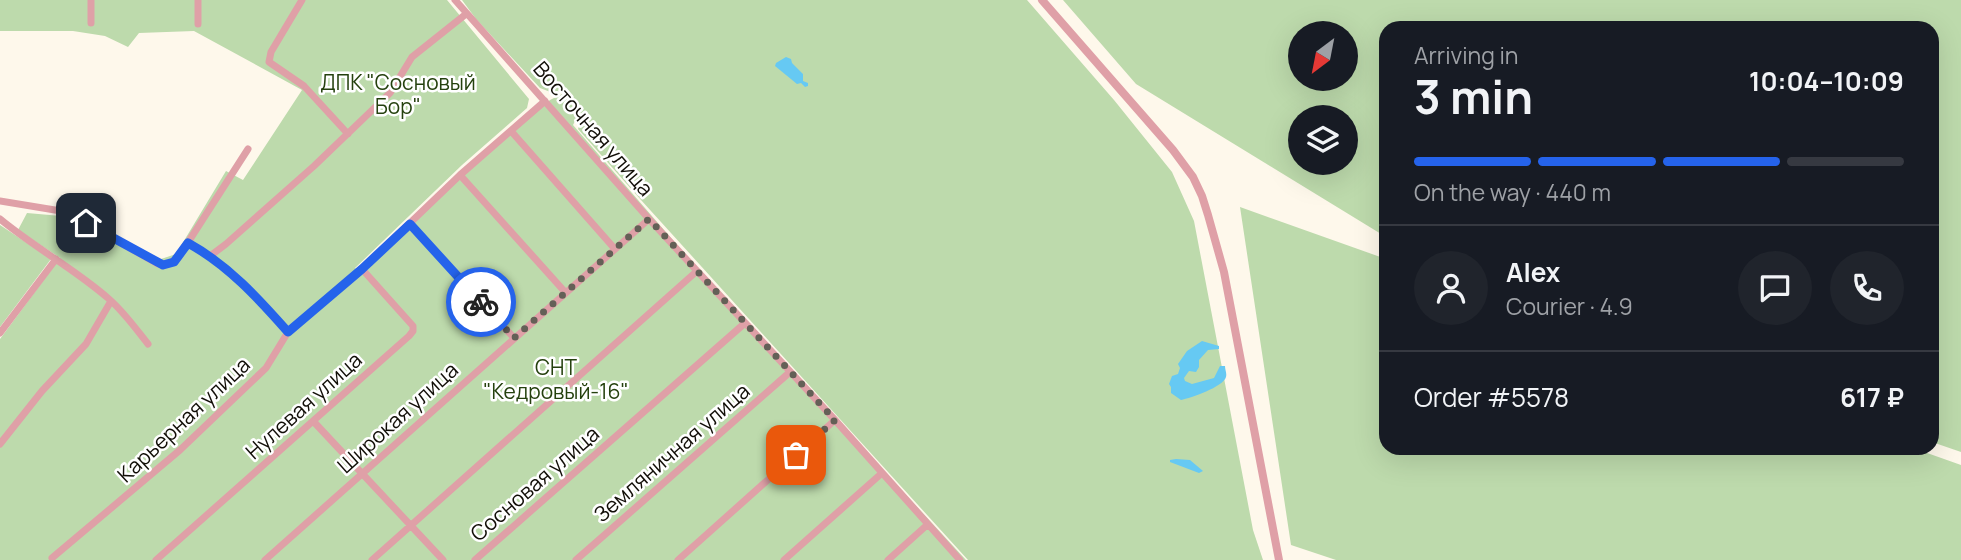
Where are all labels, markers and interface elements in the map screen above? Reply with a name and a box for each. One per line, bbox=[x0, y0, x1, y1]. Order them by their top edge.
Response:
north arrow bbox=[1288, 21, 1358, 91]
map controls bbox=[1288, 21, 1358, 175]
text: Arriving in bbox=[1414, 39, 1519, 71]
street label: Восточная улица bbox=[527, 55, 660, 202]
text: 10:04–10:09 bbox=[1749, 63, 1904, 99]
text: 3 min bbox=[1414, 65, 1533, 128]
park label: ДПК "Сосновый Бор" bbox=[320, 68, 476, 120]
button: layers bbox=[1288, 105, 1358, 175]
text: On the way · 440 m bbox=[1414, 176, 1611, 208]
pin bbox=[56, 193, 116, 253]
icon: home bbox=[67, 204, 105, 242]
button: person bbox=[1414, 251, 1488, 325]
button: chat bbox=[1738, 251, 1812, 325]
button: phone bbox=[1830, 251, 1904, 325]
text: Alex bbox=[1506, 254, 1560, 290]
courier bbox=[446, 267, 516, 337]
icon: bike bbox=[462, 283, 500, 321]
text: Courier · 4.9 bbox=[1506, 290, 1633, 322]
street label: Нулевая улица bbox=[239, 346, 367, 465]
street label: Карьерная улица bbox=[111, 350, 256, 488]
park label: СНТ "Кедровый-16" bbox=[483, 353, 629, 405]
street label: Широкая улица bbox=[331, 356, 464, 479]
street label: Земляничная улица bbox=[588, 377, 755, 528]
text: Order #5578 bbox=[1414, 379, 1569, 415]
text: 617 ₽ bbox=[1840, 379, 1904, 415]
street label: Сосновая улица bbox=[464, 420, 605, 547]
pin bbox=[766, 425, 826, 485]
icon: bag bbox=[777, 436, 815, 474]

